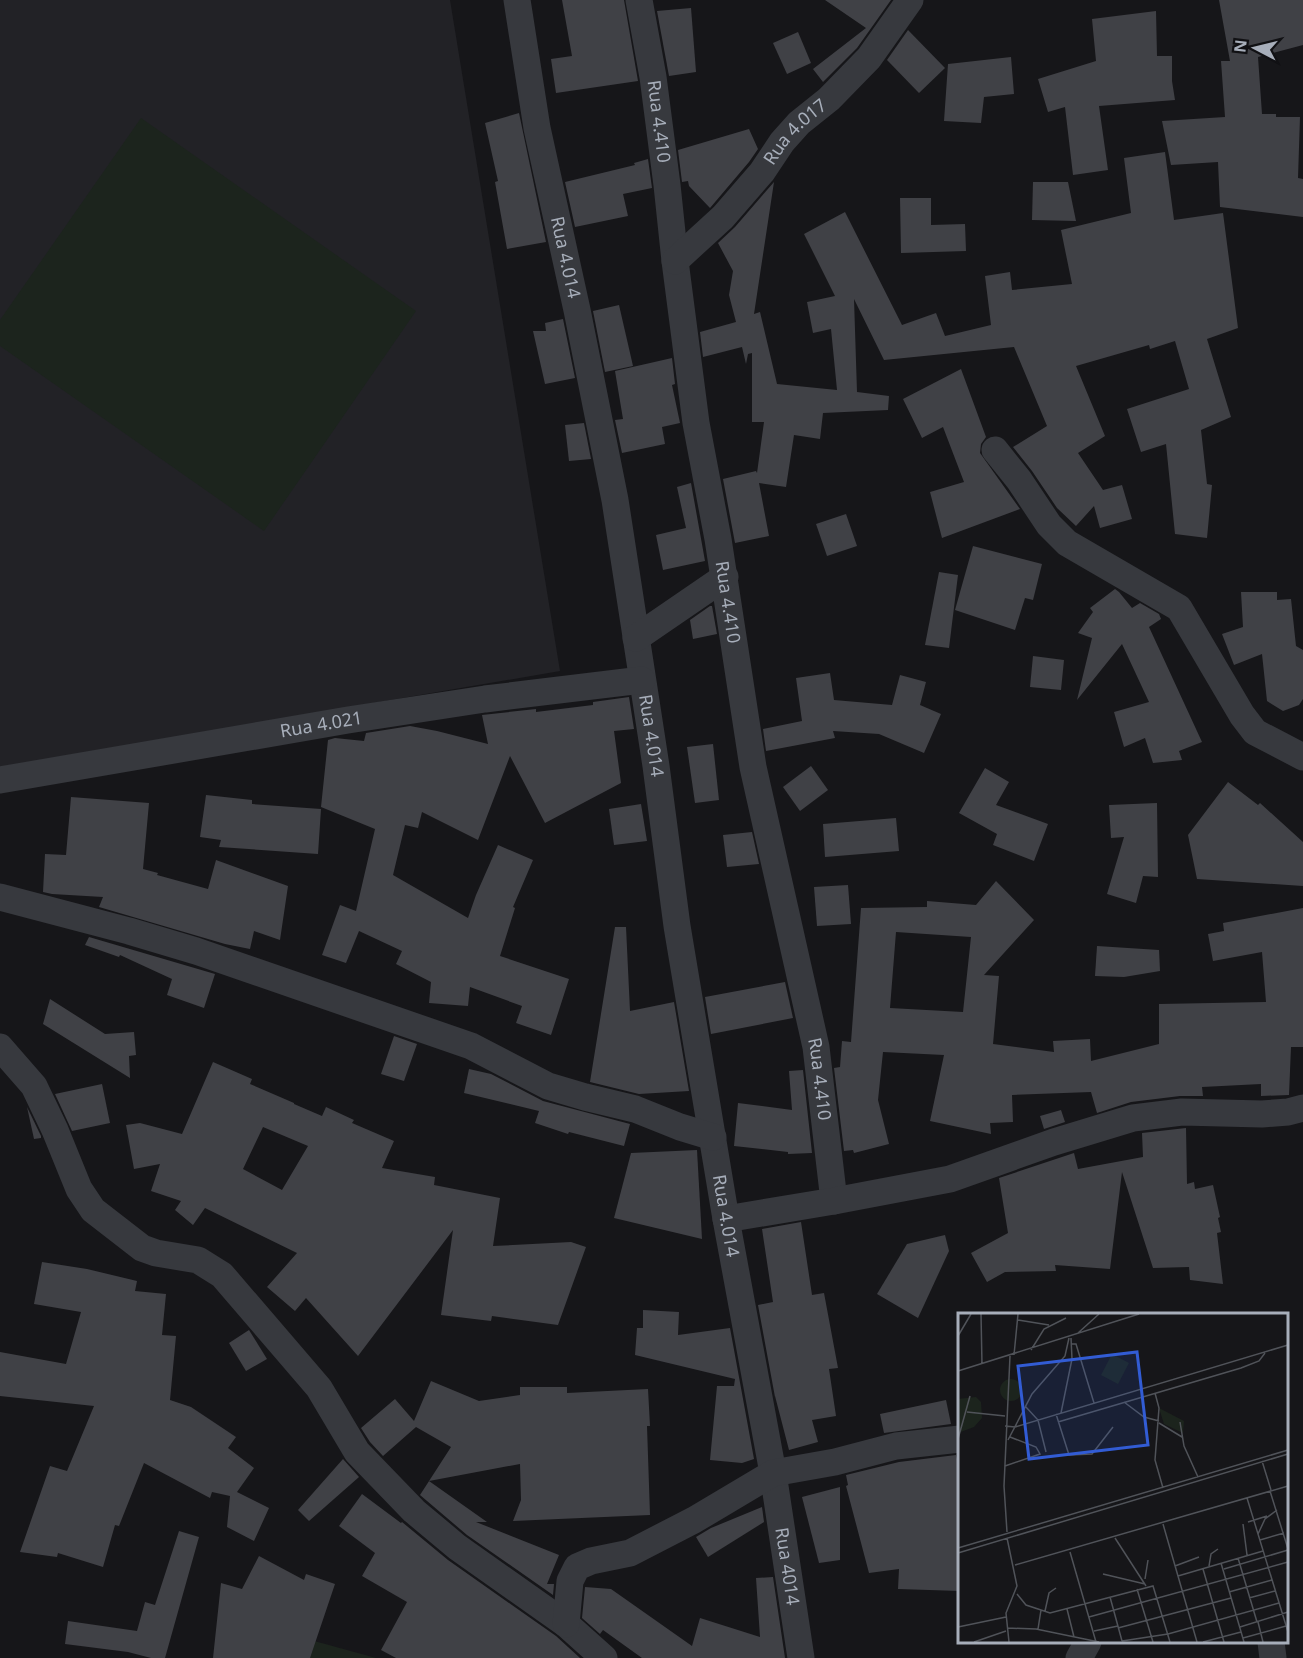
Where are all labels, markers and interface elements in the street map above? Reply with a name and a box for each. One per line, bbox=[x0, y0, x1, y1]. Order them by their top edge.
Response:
north arrow bbox=[1225, 18, 1285, 78]
text: N bbox=[1228, 38, 1252, 54]
street label: Rua 4.410 bbox=[642, 78, 677, 164]
street label: Rua 4.017 bbox=[757, 93, 831, 169]
street label: Rua 4.014 bbox=[546, 214, 587, 300]
street label: Rua 4.410 bbox=[711, 559, 747, 645]
street label: Rua 4.014 bbox=[634, 692, 670, 778]
street label: Rua 4.021 bbox=[278, 705, 364, 743]
street label: Rua 4.410 bbox=[803, 1035, 837, 1122]
street label: Rua 4.014 bbox=[708, 1173, 746, 1259]
inset map bbox=[958, 1313, 1288, 1643]
street label: Rua 4014 bbox=[770, 1526, 806, 1607]

